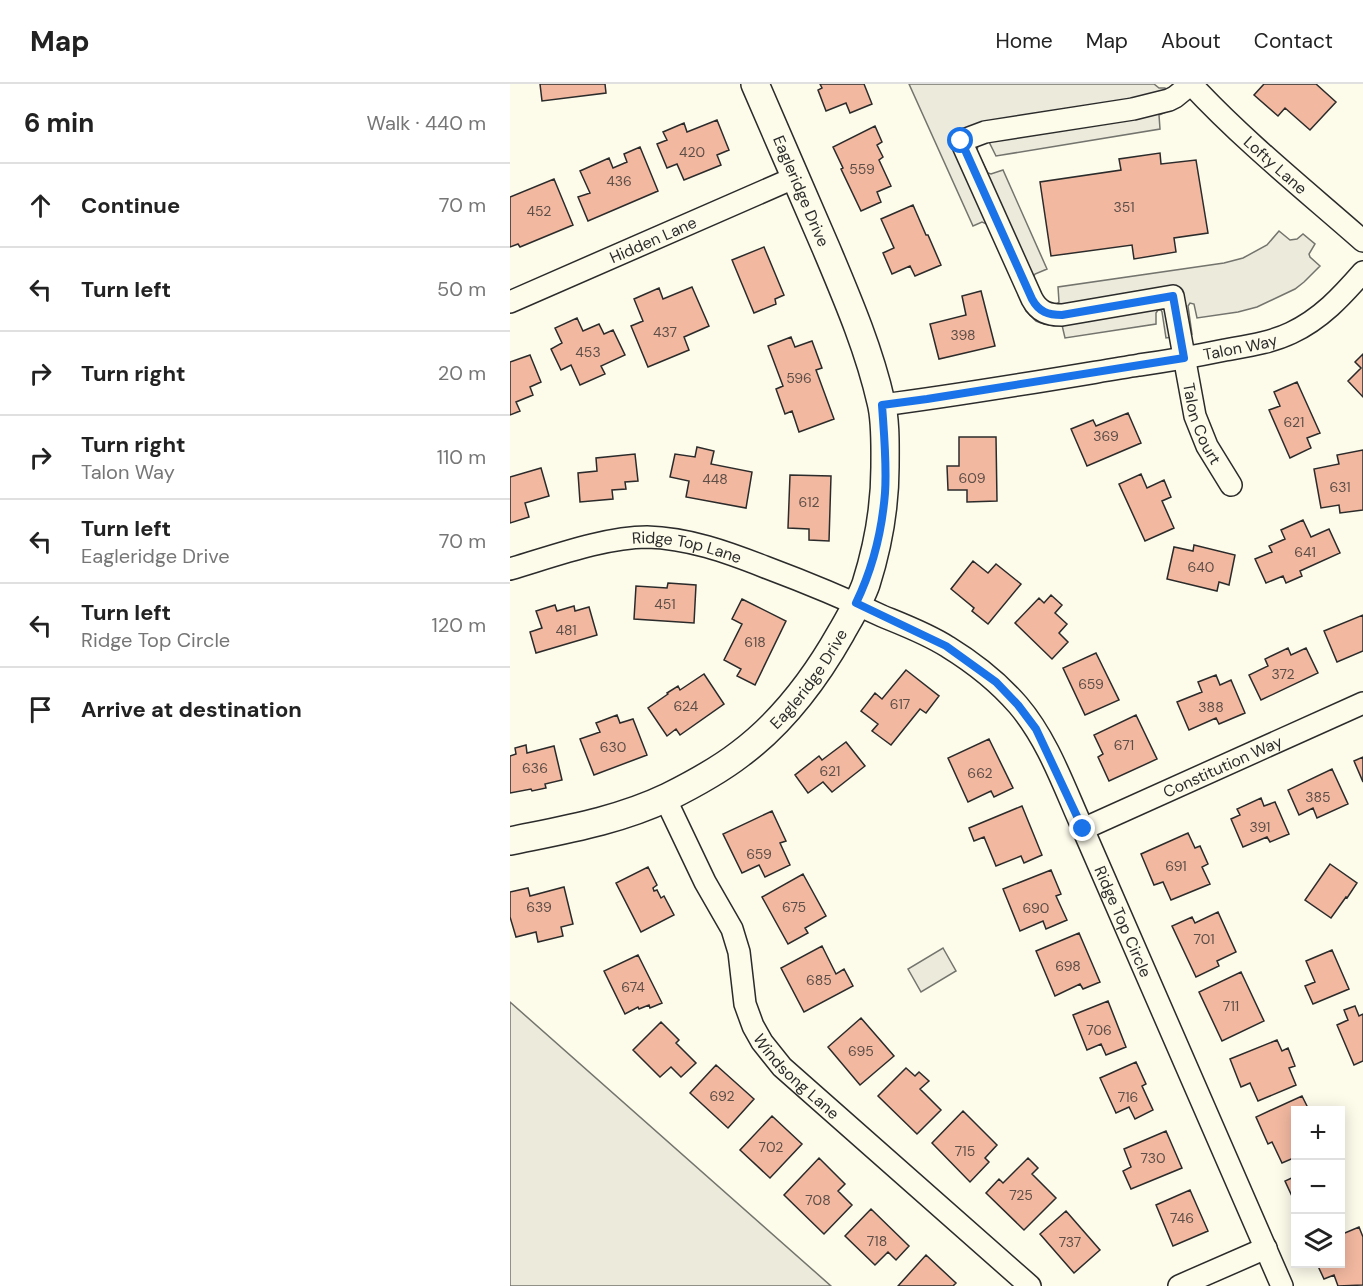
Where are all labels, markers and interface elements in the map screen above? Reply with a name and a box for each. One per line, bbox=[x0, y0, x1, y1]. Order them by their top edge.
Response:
text: Map bbox=[30, 23, 90, 60]
text: Home bbox=[995, 27, 1053, 55]
text: Map bbox=[1086, 27, 1128, 55]
text: About bbox=[1161, 27, 1221, 55]
text: Contact bbox=[1254, 27, 1333, 55]
text: 6 min bbox=[24, 106, 94, 140]
text: Walk · 440 m bbox=[367, 110, 486, 136]
route start bbox=[947, 127, 973, 153]
street label: Lofty Lane bbox=[1239, 131, 1312, 199]
street label: Eagleridge Drive bbox=[768, 132, 834, 250]
house number: 420 bbox=[679, 143, 705, 161]
house number: 559 bbox=[849, 160, 875, 178]
house number: 436 bbox=[606, 172, 632, 190]
icon: ahead bbox=[24, 189, 57, 222]
text: Continue bbox=[81, 191, 180, 220]
text: 70 m bbox=[439, 192, 486, 218]
house number: 351 bbox=[1113, 198, 1135, 216]
house number: 452 bbox=[527, 202, 551, 220]
street label: Hidden Lane bbox=[606, 211, 700, 268]
icon: left bbox=[24, 273, 57, 306]
text: Turn left bbox=[81, 275, 171, 304]
text: 50 m bbox=[437, 276, 486, 302]
house number: 437 bbox=[653, 323, 677, 341]
house number: 398 bbox=[951, 326, 975, 344]
street label: Talon Way bbox=[1201, 329, 1280, 365]
house number: 453 bbox=[575, 343, 601, 361]
icon: right bbox=[24, 357, 57, 390]
text: Turn right bbox=[81, 359, 186, 388]
text: 20 m bbox=[438, 360, 486, 386]
house number: 596 bbox=[786, 369, 812, 387]
street label: Talon Court bbox=[1179, 381, 1226, 468]
house number: 621 bbox=[1284, 413, 1304, 431]
house number: 369 bbox=[1093, 427, 1119, 445]
text: Turn right bbox=[81, 430, 186, 459]
icon: right bbox=[24, 441, 57, 474]
text: 110 m bbox=[437, 444, 486, 470]
text: Talon Way bbox=[81, 459, 175, 485]
house number: 609 bbox=[958, 469, 986, 487]
house number: 448 bbox=[702, 470, 728, 488]
house number: 631 bbox=[1329, 478, 1351, 496]
house number: 612 bbox=[798, 493, 820, 511]
text: Turn left bbox=[81, 514, 171, 543]
icon: left bbox=[24, 525, 57, 558]
street label: Ridge Top Lane bbox=[631, 526, 745, 568]
text: 70 m bbox=[439, 528, 486, 554]
text: Eagleridge Drive bbox=[81, 543, 230, 569]
house number: 641 bbox=[1294, 543, 1316, 561]
house number: 640 bbox=[1188, 558, 1214, 576]
house number: 451 bbox=[654, 595, 676, 613]
text: Turn left bbox=[81, 598, 171, 627]
icon: left bbox=[24, 609, 57, 642]
text: 120 m bbox=[432, 612, 486, 638]
house number: 481 bbox=[555, 621, 577, 639]
street label: Eagleridge Drive bbox=[765, 625, 852, 733]
text: Ridge Top Circle bbox=[81, 627, 230, 653]
house number: 618 bbox=[744, 633, 766, 651]
house number: 372 bbox=[1271, 665, 1295, 683]
house number: 659 bbox=[1078, 675, 1104, 693]
icon: arrive bbox=[24, 693, 57, 726]
text: Arrive at destination bbox=[81, 695, 302, 724]
house number: 617 bbox=[890, 695, 910, 713]
house number: 624 bbox=[674, 697, 699, 715]
house number: 388 bbox=[1198, 698, 1224, 716]
street label: Constitution Way bbox=[1160, 730, 1286, 802]
house number: 671 bbox=[1114, 736, 1134, 754]
house number: 630 bbox=[600, 738, 626, 756]
house number: 636 bbox=[522, 759, 548, 777]
house number: 621 bbox=[820, 762, 840, 780]
house number: 662 bbox=[967, 764, 993, 782]
house number: 385 bbox=[1305, 788, 1331, 806]
route end bbox=[1069, 815, 1095, 841]
house number: 391 bbox=[1250, 818, 1270, 836]
house number: 659 bbox=[746, 845, 772, 863]
house number: 691 bbox=[1165, 857, 1187, 875]
street label: Ridge Top Circle bbox=[1090, 862, 1157, 980]
house number: 639 bbox=[526, 898, 552, 916]
house number: 675 bbox=[782, 898, 806, 916]
house number: 690 bbox=[1023, 899, 1049, 917]
house number: 701 bbox=[1193, 930, 1215, 948]
house number: 698 bbox=[1055, 957, 1081, 975]
house number: 685 bbox=[806, 971, 832, 989]
house number: 674 bbox=[621, 978, 645, 996]
house number: 711 bbox=[1223, 997, 1239, 1015]
house number: 706 bbox=[1086, 1021, 1112, 1039]
street label: Windsong Lane bbox=[749, 1030, 844, 1124]
house number: 695 bbox=[848, 1042, 874, 1060]
house number: 692 bbox=[709, 1087, 735, 1105]
house number: 716 bbox=[1118, 1088, 1138, 1106]
map controls bbox=[1291, 1106, 1345, 1268]
button: + bbox=[1291, 1106, 1345, 1160]
house number: 702 bbox=[759, 1138, 783, 1156]
house number: 715 bbox=[955, 1142, 975, 1160]
house number: 730 bbox=[1141, 1149, 1165, 1167]
button: − bbox=[1291, 1160, 1345, 1214]
house number: 725 bbox=[1009, 1186, 1033, 1204]
house number: 708 bbox=[805, 1191, 831, 1209]
house number: 746 bbox=[1170, 1209, 1194, 1227]
button: layers bbox=[1291, 1214, 1345, 1268]
house number: 718 bbox=[867, 1232, 887, 1250]
house number: 737 bbox=[1059, 1233, 1081, 1251]

